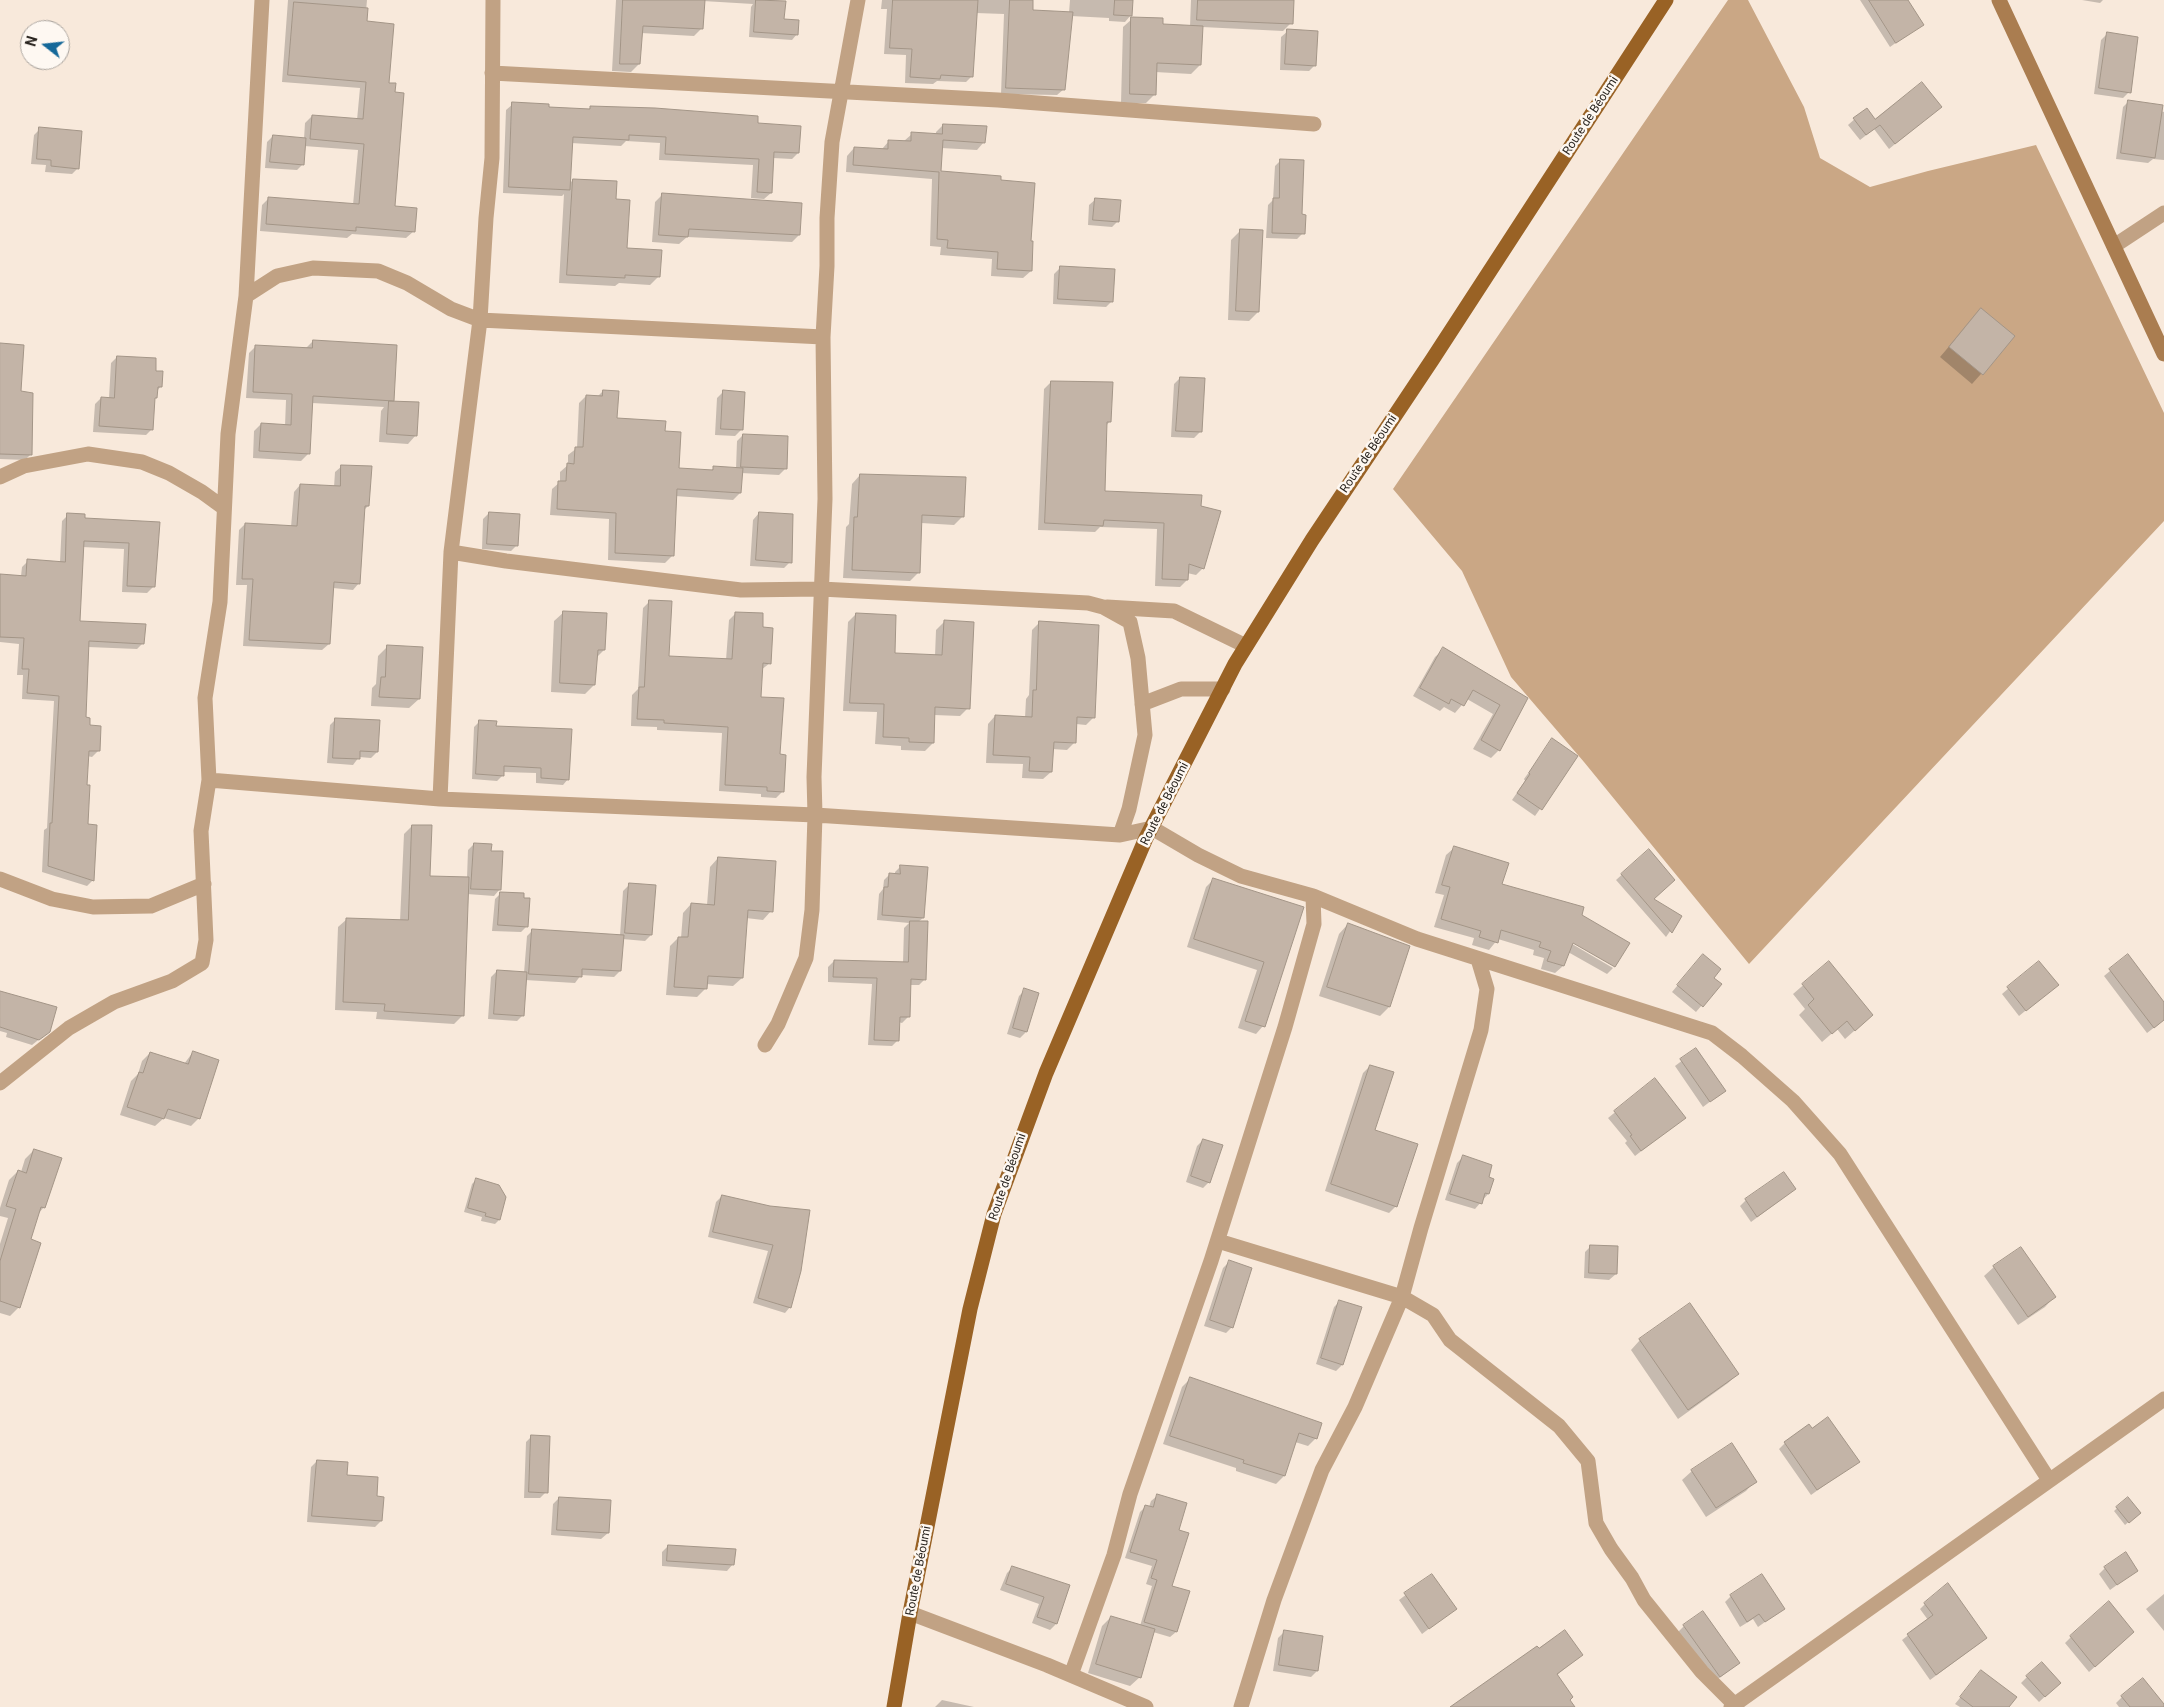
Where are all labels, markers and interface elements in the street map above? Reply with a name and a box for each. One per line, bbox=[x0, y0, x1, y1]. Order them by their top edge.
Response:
north arrow bbox=[20, 20, 70, 70]
text: N bbox=[22, 34, 41, 48]
street label: Route de Béoumi bbox=[1560, 74, 1622, 158]
street label: Route de Béoumi bbox=[1338, 412, 1400, 496]
street label: Route de Béoumi bbox=[1138, 760, 1192, 848]
street label: Route de Béoumi bbox=[986, 1132, 1030, 1222]
street label: Route de Béoumi bbox=[903, 1525, 935, 1617]

